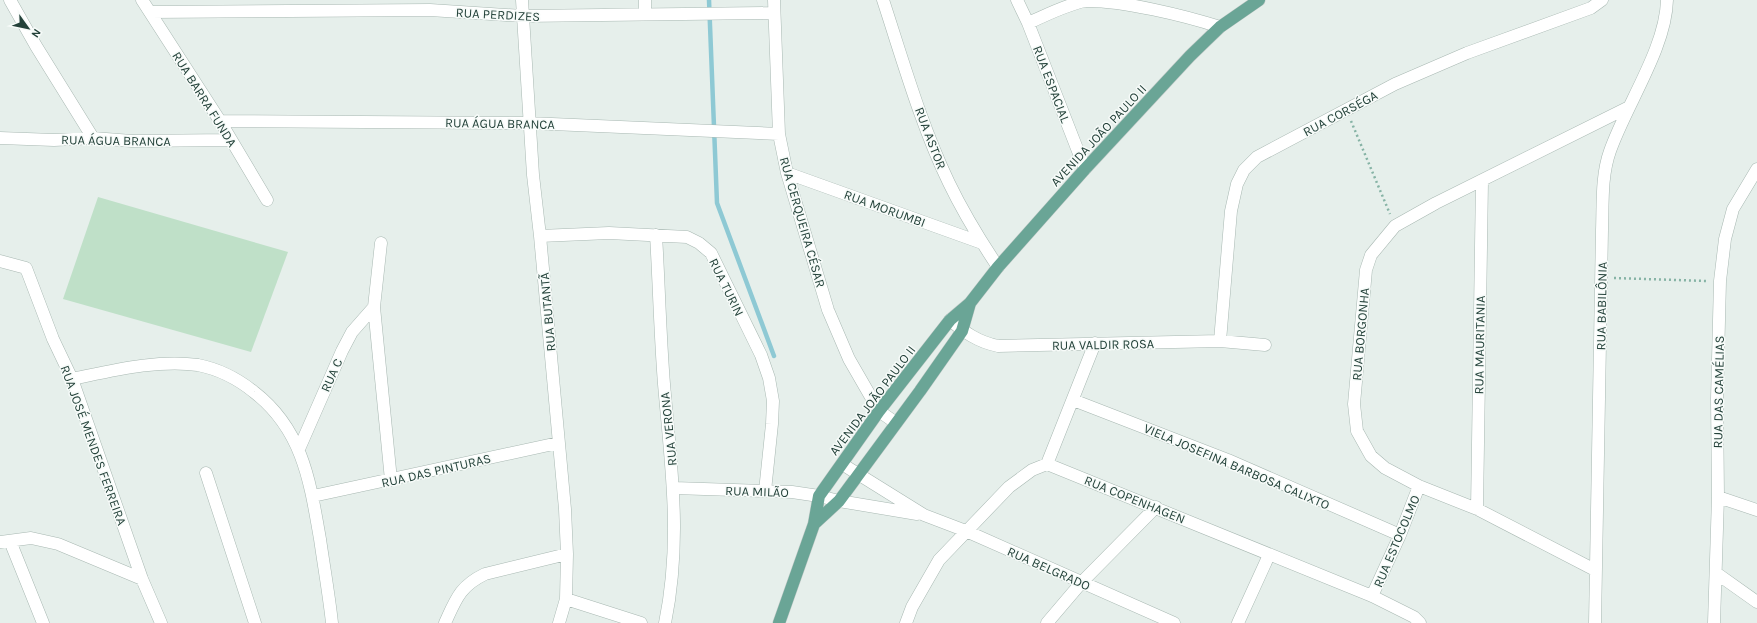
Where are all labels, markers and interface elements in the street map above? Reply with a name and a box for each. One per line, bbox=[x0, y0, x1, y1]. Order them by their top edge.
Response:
street label: RUA PERDIZES bbox=[455, 5, 541, 24]
north arrow bbox=[8, 8, 48, 48]
text: N bbox=[28, 26, 44, 40]
street label: RUA ESPACIAL bbox=[1030, 43, 1073, 125]
street label: RUA BARRA FUNDA bbox=[169, 49, 240, 150]
street label: AVENIDA JOÃO PAULO II bbox=[1047, 81, 1149, 189]
street label: RUA CORSÉGA bbox=[1299, 85, 1381, 139]
street label: RUA ASTOR bbox=[912, 105, 949, 171]
street label: RUA ÁGUA BRANCA bbox=[445, 113, 556, 132]
street label: RUA ÁGUA BRANCA bbox=[61, 130, 172, 149]
street label: RUA CERQUEIRA CÉSAR bbox=[777, 155, 830, 289]
street label: RUA MORUMBI bbox=[842, 187, 928, 230]
street label: RUA TURIN bbox=[706, 256, 747, 319]
street label: RUA BABILÔNIA bbox=[1592, 261, 1610, 351]
street label: RUA BUTANTÃ bbox=[537, 271, 558, 352]
street label: RUA BORGONHA bbox=[1349, 286, 1372, 381]
street label: RUA MAURITANIA bbox=[1471, 295, 1488, 395]
street label: RUA DAS CAMÉLIAS bbox=[1708, 335, 1727, 449]
street label: RUA VALDIR ROSA bbox=[1052, 336, 1155, 353]
street label: AVENIDA JOÃO PAULO II bbox=[826, 342, 919, 458]
street label: RUA C bbox=[317, 356, 345, 394]
street label: RUA JOSÉ MENDES FERREIRA bbox=[58, 362, 132, 528]
street label: RUA VERONA bbox=[657, 391, 680, 467]
street label: VIELA JOSEFINA BARBOSA CALIXTO bbox=[1142, 420, 1332, 513]
street label: RUA DAS PINTURAS bbox=[380, 451, 492, 490]
street label: RUA COPENHAGEN bbox=[1082, 472, 1187, 527]
street label: RUA MILÃO bbox=[725, 483, 789, 500]
street label: RUA ESTOCOLMO bbox=[1370, 493, 1423, 590]
street label: RUA BELGRADO bbox=[1005, 543, 1093, 593]

